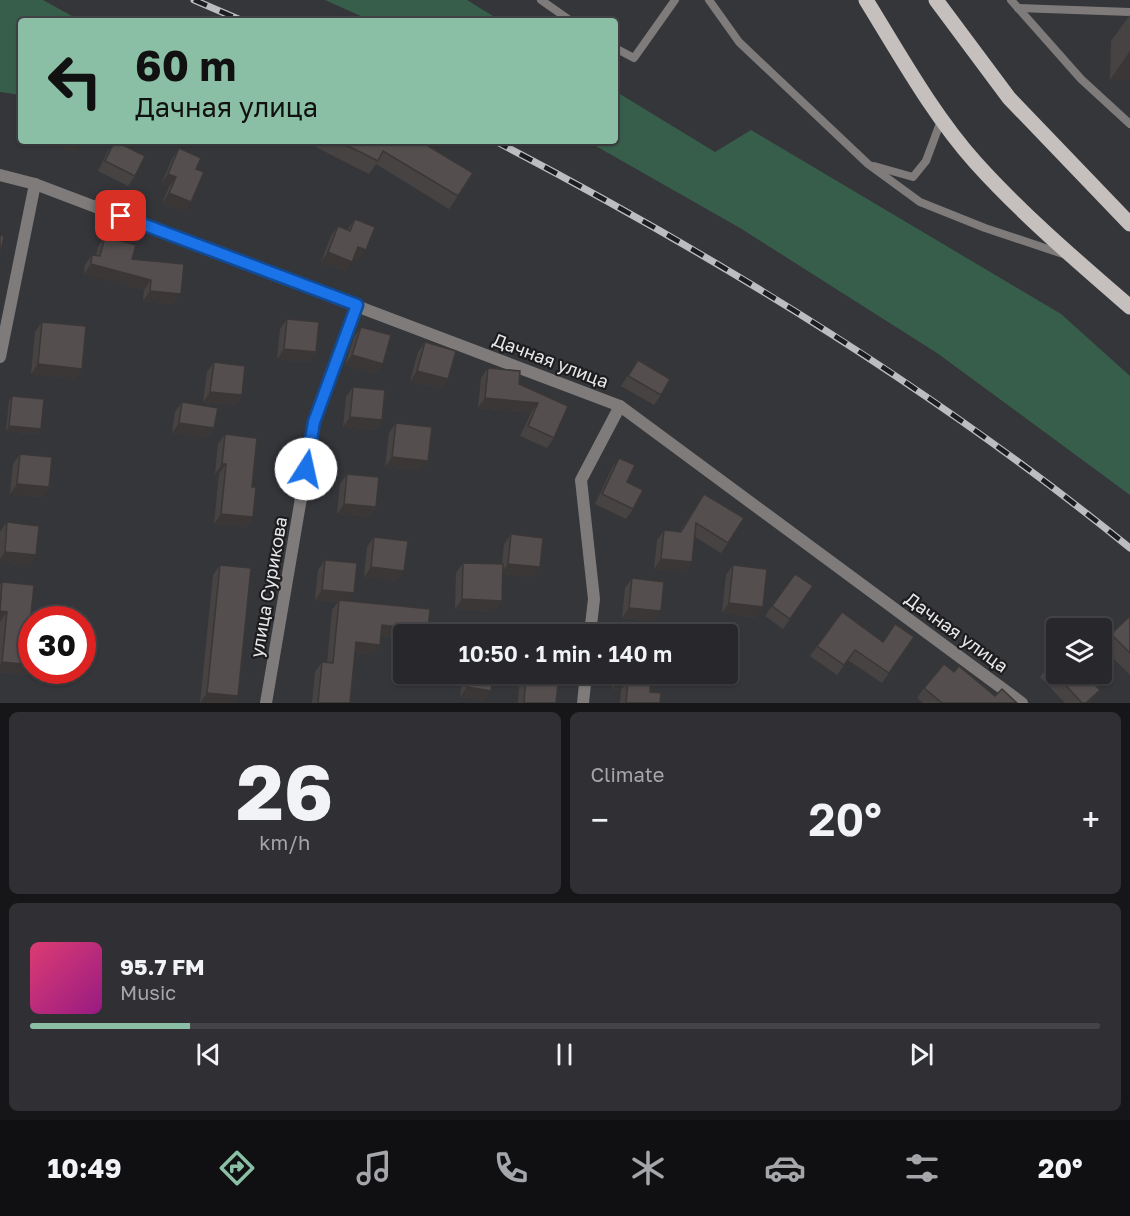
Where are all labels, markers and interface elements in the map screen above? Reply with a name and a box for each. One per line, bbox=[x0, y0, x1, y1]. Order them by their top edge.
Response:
text: 60 m bbox=[135, 40, 236, 90]
icon: left bbox=[36, 42, 114, 120]
text: Дачная улица bbox=[135, 91, 318, 123]
pin bbox=[95, 190, 146, 241]
icon: arrive bbox=[104, 199, 137, 232]
street label: Дачная улица bbox=[490, 328, 612, 392]
position arrow bbox=[274, 437, 338, 501]
street label: улица Сурикова bbox=[245, 515, 291, 659]
street label: Дачная улица bbox=[901, 587, 1013, 677]
speed limit sign: 30 bbox=[18, 606, 96, 684]
map controls bbox=[1046, 618, 1112, 684]
button: layers bbox=[1046, 618, 1112, 684]
text: 10:50 · 1 min · 140 m bbox=[459, 640, 672, 667]
text: 26 bbox=[236, 744, 333, 837]
text: Climate bbox=[591, 762, 664, 786]
text: 20° bbox=[809, 792, 882, 846]
text: − bbox=[591, 800, 609, 839]
text: + bbox=[1082, 800, 1100, 839]
text: km/h bbox=[259, 830, 310, 854]
text: 95.7 FM bbox=[120, 953, 205, 980]
text: Music bbox=[120, 980, 176, 1004]
icon: previous bbox=[192, 1038, 225, 1071]
icon: pause bbox=[548, 1038, 581, 1071]
icon: next bbox=[905, 1038, 938, 1071]
icon: directions bbox=[216, 1147, 258, 1189]
icon: music bbox=[353, 1147, 395, 1189]
icon: phone bbox=[490, 1147, 532, 1189]
icon: climate bbox=[627, 1147, 669, 1189]
icon: car bbox=[764, 1147, 806, 1189]
icon: filters bbox=[901, 1147, 943, 1189]
text: 10:49 bbox=[47, 1152, 122, 1184]
text: 20° bbox=[1038, 1152, 1082, 1184]

